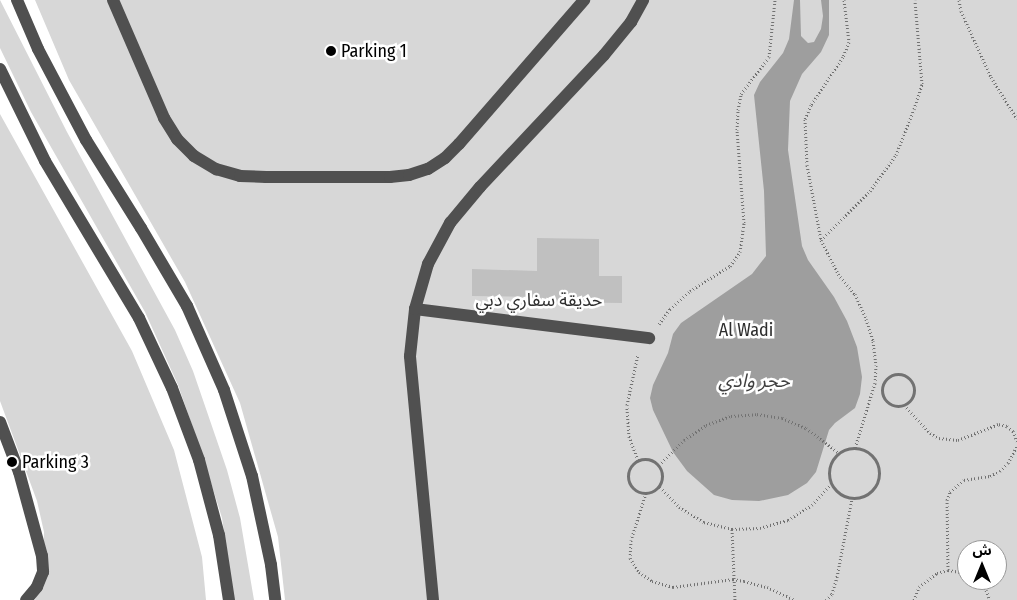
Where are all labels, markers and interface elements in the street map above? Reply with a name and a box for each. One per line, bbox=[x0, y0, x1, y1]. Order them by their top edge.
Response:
place label: Parking 1 bbox=[341, 40, 407, 62]
marker: Parking 1 bbox=[325, 45, 337, 57]
park label: حديقة سفاري دبي bbox=[476, 289, 602, 311]
park label: Al Wadi bbox=[719, 319, 773, 341]
water label: حجر وادي bbox=[718, 370, 790, 392]
place label: Parking 3 bbox=[22, 451, 89, 473]
marker: Parking 3 bbox=[6, 456, 18, 468]
north arrow bbox=[957, 540, 1007, 590]
text: ش bbox=[972, 542, 992, 559]

